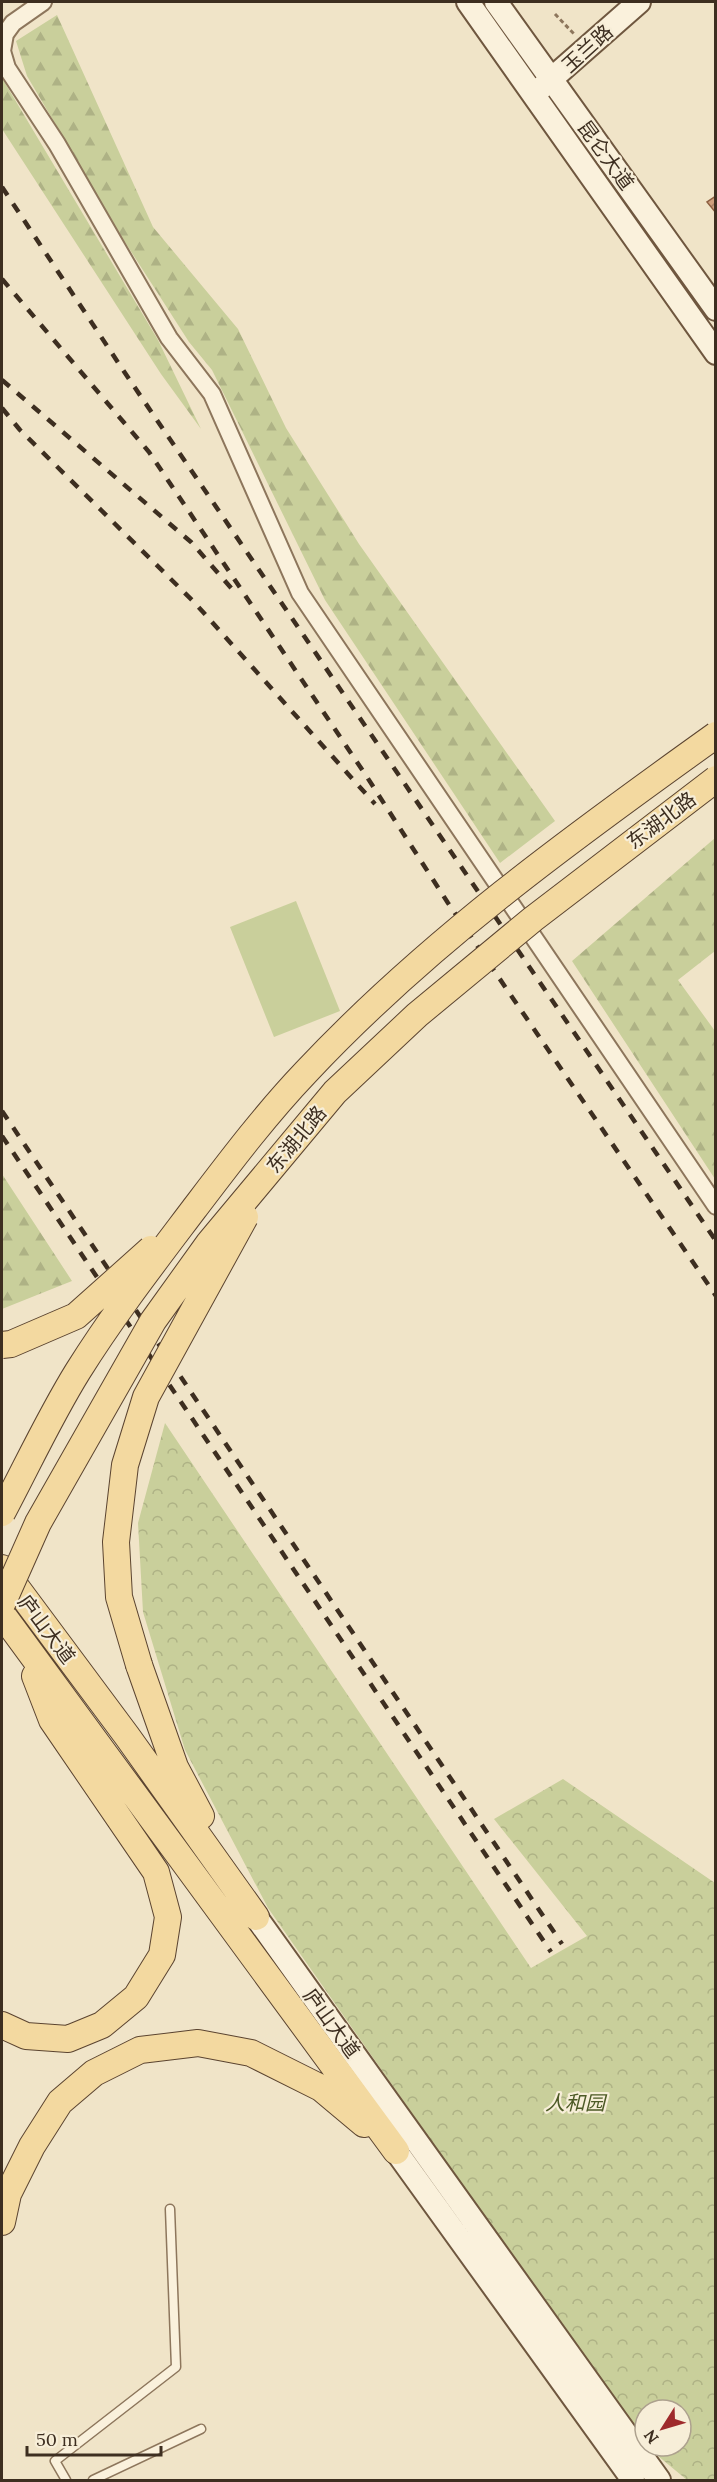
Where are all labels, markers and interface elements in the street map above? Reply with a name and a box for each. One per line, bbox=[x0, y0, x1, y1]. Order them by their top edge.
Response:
street label: 玉兰路 bbox=[556, 19, 618, 77]
street label: 昆仑大道 bbox=[572, 115, 640, 195]
street label: 东湖北路 bbox=[622, 786, 700, 854]
street label: 东湖北路 bbox=[261, 1100, 331, 1178]
street label: 庐山大道 bbox=[13, 1590, 81, 1668]
street label: 庐山大道 bbox=[298, 1983, 366, 2063]
park label: 人和园 bbox=[545, 2090, 608, 2115]
north arrow bbox=[633, 2398, 693, 2458]
scale bar bbox=[27, 2419, 160, 2457]
text: N bbox=[639, 2426, 663, 2448]
text: 50 m bbox=[36, 2428, 78, 2451]

